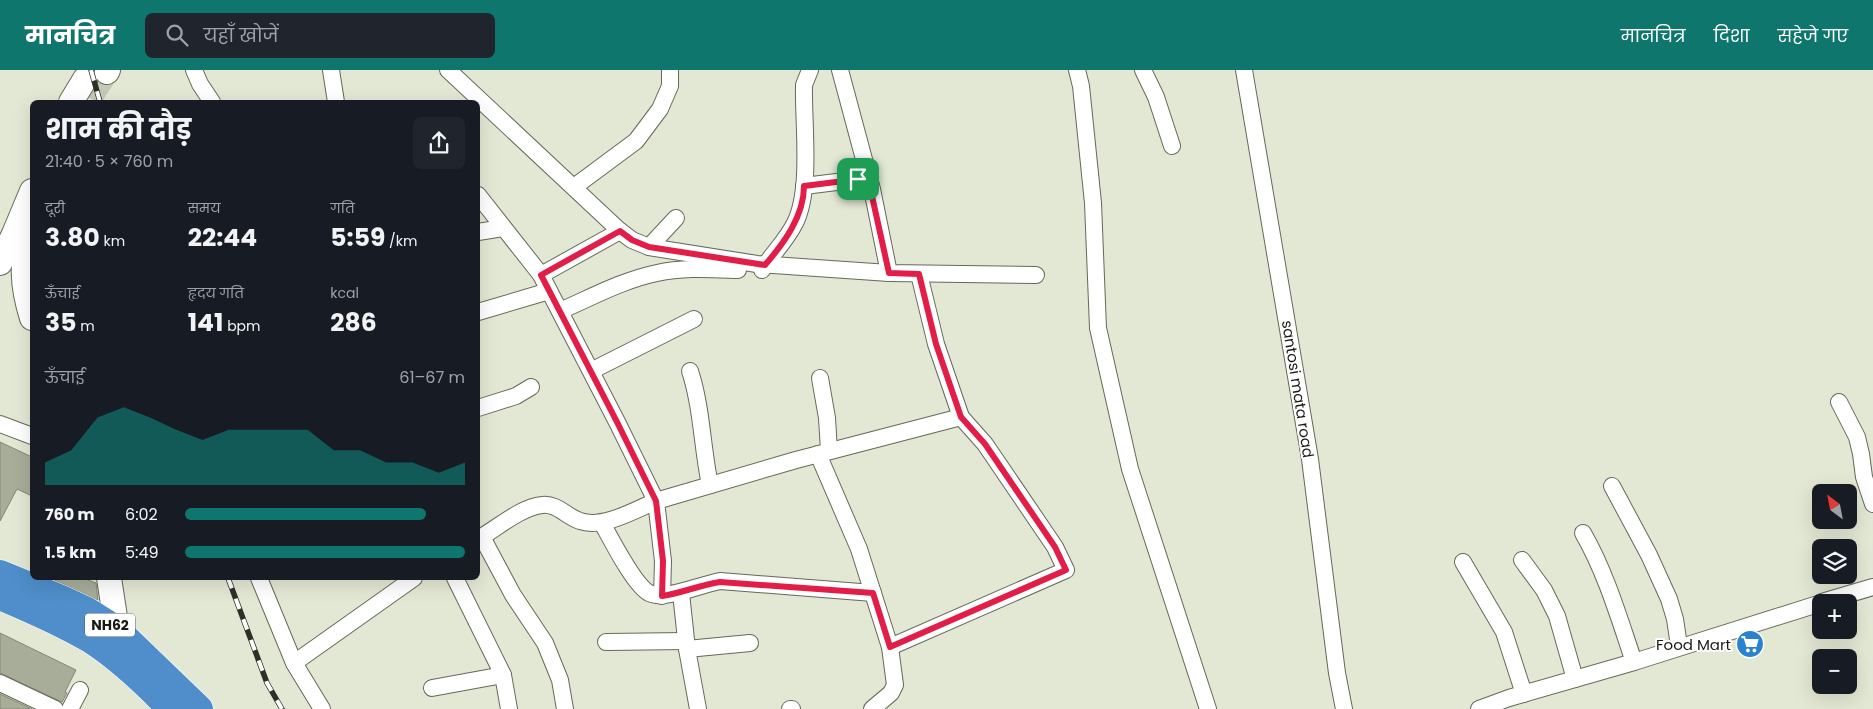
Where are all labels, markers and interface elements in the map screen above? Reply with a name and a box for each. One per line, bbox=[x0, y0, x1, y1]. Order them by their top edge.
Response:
search box bbox=[145, 13, 495, 58]
text: मानचित्र bbox=[25, 19, 115, 52]
icon: search bbox=[163, 21, 191, 49]
text: यहाँ खोजें bbox=[203, 22, 279, 49]
text: मानचित्र bbox=[1621, 23, 1685, 48]
text: दिशा bbox=[1713, 23, 1750, 48]
text: सहेजे गए bbox=[1778, 23, 1848, 48]
text: शाम की दौड़ bbox=[45, 110, 191, 149]
button: share bbox=[413, 117, 465, 169]
text: 21:40 · 5 × 760 m bbox=[45, 150, 173, 173]
pin bbox=[837, 158, 879, 200]
icon: arrive bbox=[844, 165, 872, 193]
text: दूरी bbox=[45, 198, 65, 218]
text: समय bbox=[188, 198, 220, 218]
text: गति bbox=[330, 198, 355, 218]
text: 3.80 bbox=[45, 220, 100, 255]
text: 22:44 bbox=[188, 220, 257, 255]
text: 5:59 bbox=[330, 220, 385, 255]
text: km bbox=[100, 231, 125, 251]
text: /km bbox=[385, 231, 417, 251]
text: ऊँचाई bbox=[45, 283, 80, 303]
text: हृदय गति bbox=[188, 283, 244, 303]
text: kcal bbox=[330, 283, 359, 303]
text: 35 bbox=[45, 305, 76, 340]
text: 141 bbox=[188, 305, 223, 340]
text: 286 bbox=[330, 305, 377, 340]
text: m bbox=[76, 316, 95, 336]
text: bpm bbox=[223, 316, 260, 336]
street label: santosi mata road bbox=[1277, 319, 1319, 459]
text: ऊँचाई bbox=[45, 366, 85, 389]
text: 61–67 m bbox=[399, 366, 465, 389]
north arrow bbox=[1812, 484, 1858, 529]
map controls bbox=[1812, 484, 1857, 694]
text: 760 m bbox=[45, 503, 95, 526]
text: 6:02 bbox=[125, 503, 158, 526]
button: layers bbox=[1812, 539, 1857, 584]
text: 1.5 km bbox=[45, 541, 96, 564]
text: 5:49 bbox=[125, 541, 159, 564]
button: + bbox=[1812, 594, 1857, 639]
road number: NH62 bbox=[85, 614, 135, 636]
supermarket icon: Food Mart bbox=[1735, 629, 1765, 659]
place label: Food Mart bbox=[1656, 634, 1731, 655]
button: − bbox=[1812, 649, 1857, 694]

